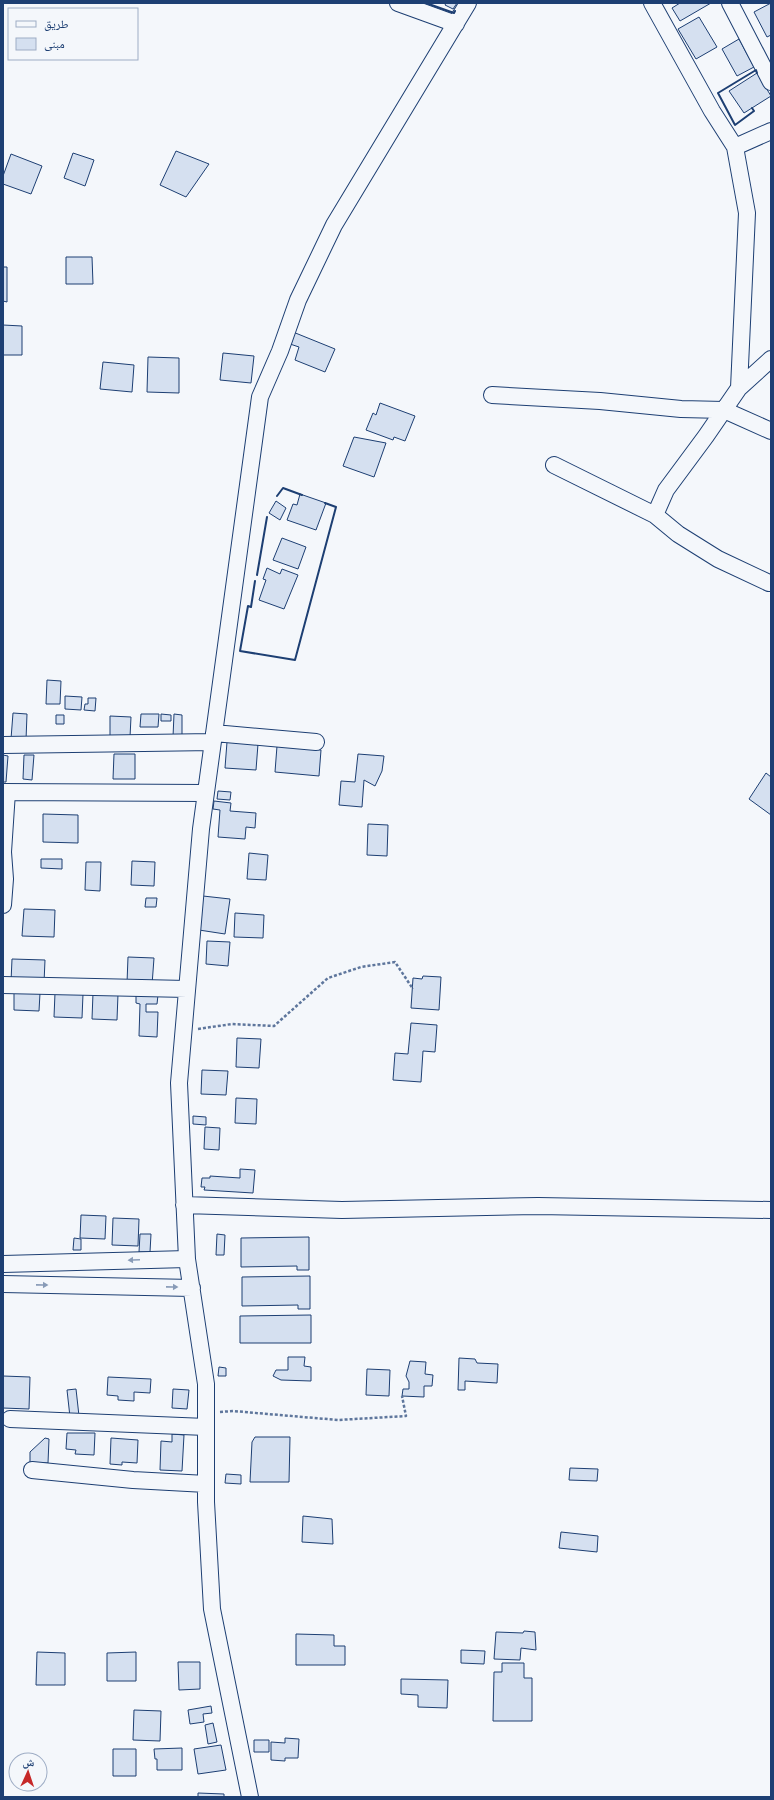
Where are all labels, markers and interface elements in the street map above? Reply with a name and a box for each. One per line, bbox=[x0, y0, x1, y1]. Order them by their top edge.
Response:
legend bbox=[8, 8, 138, 60]
text: طريق bbox=[44, 16, 69, 31]
text: مبنى bbox=[44, 36, 65, 51]
one-way arrow bbox=[127, 1257, 140, 1263]
one-way arrow bbox=[36, 1282, 49, 1288]
one-way arrow bbox=[166, 1284, 179, 1290]
north arrow bbox=[8, 1752, 48, 1792]
text: ش bbox=[22, 1755, 35, 1770]

